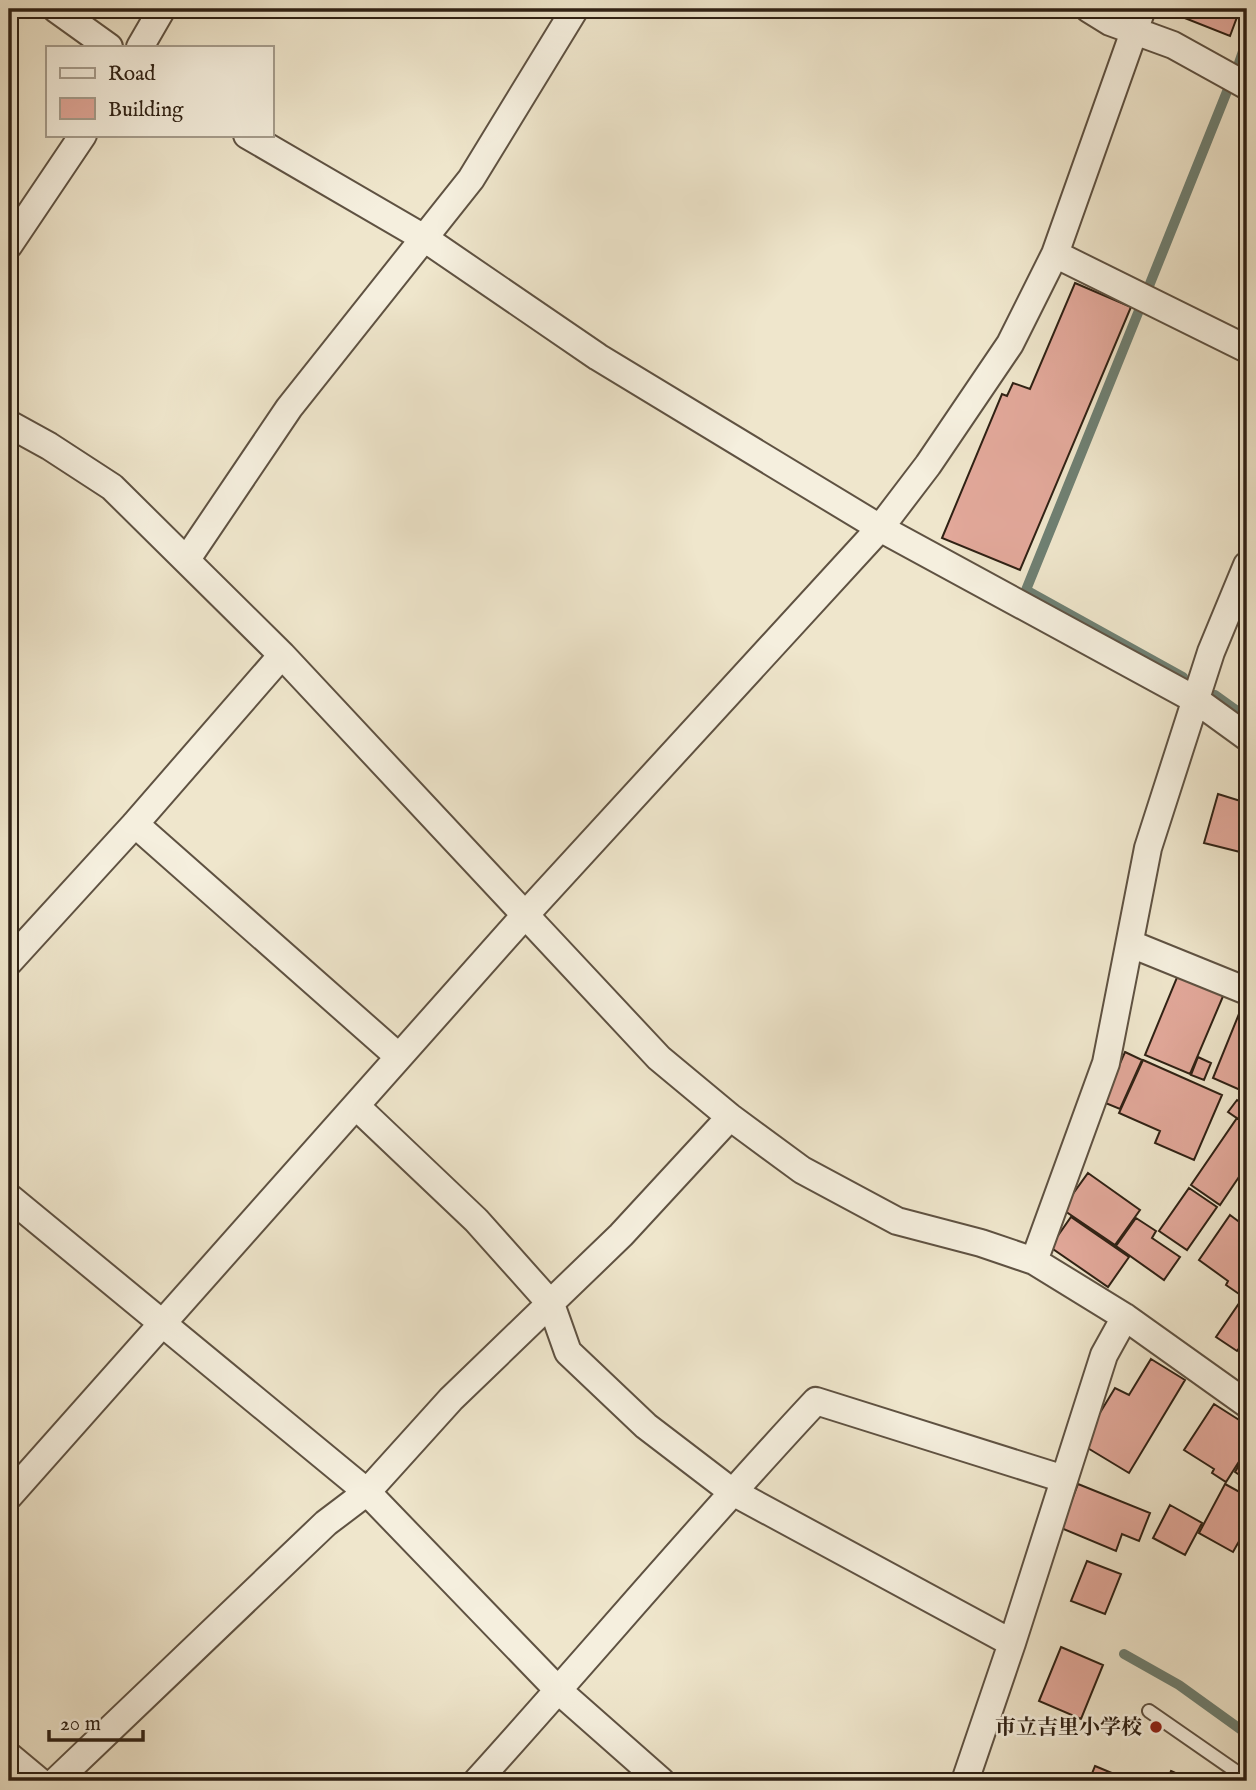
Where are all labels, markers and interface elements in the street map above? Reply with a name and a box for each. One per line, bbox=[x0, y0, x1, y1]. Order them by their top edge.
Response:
legend bbox=[46, 46, 273, 136]
text: Road bbox=[108, 61, 156, 88]
text: Building bbox=[108, 97, 184, 124]
scale bar bbox=[49, 1699, 144, 1743]
text: 20 m bbox=[60, 1711, 101, 1738]
place label: 市立吉里小学校 bbox=[995, 1715, 1142, 1742]
marker: 市立吉里小学校 bbox=[1148, 1719, 1164, 1735]

